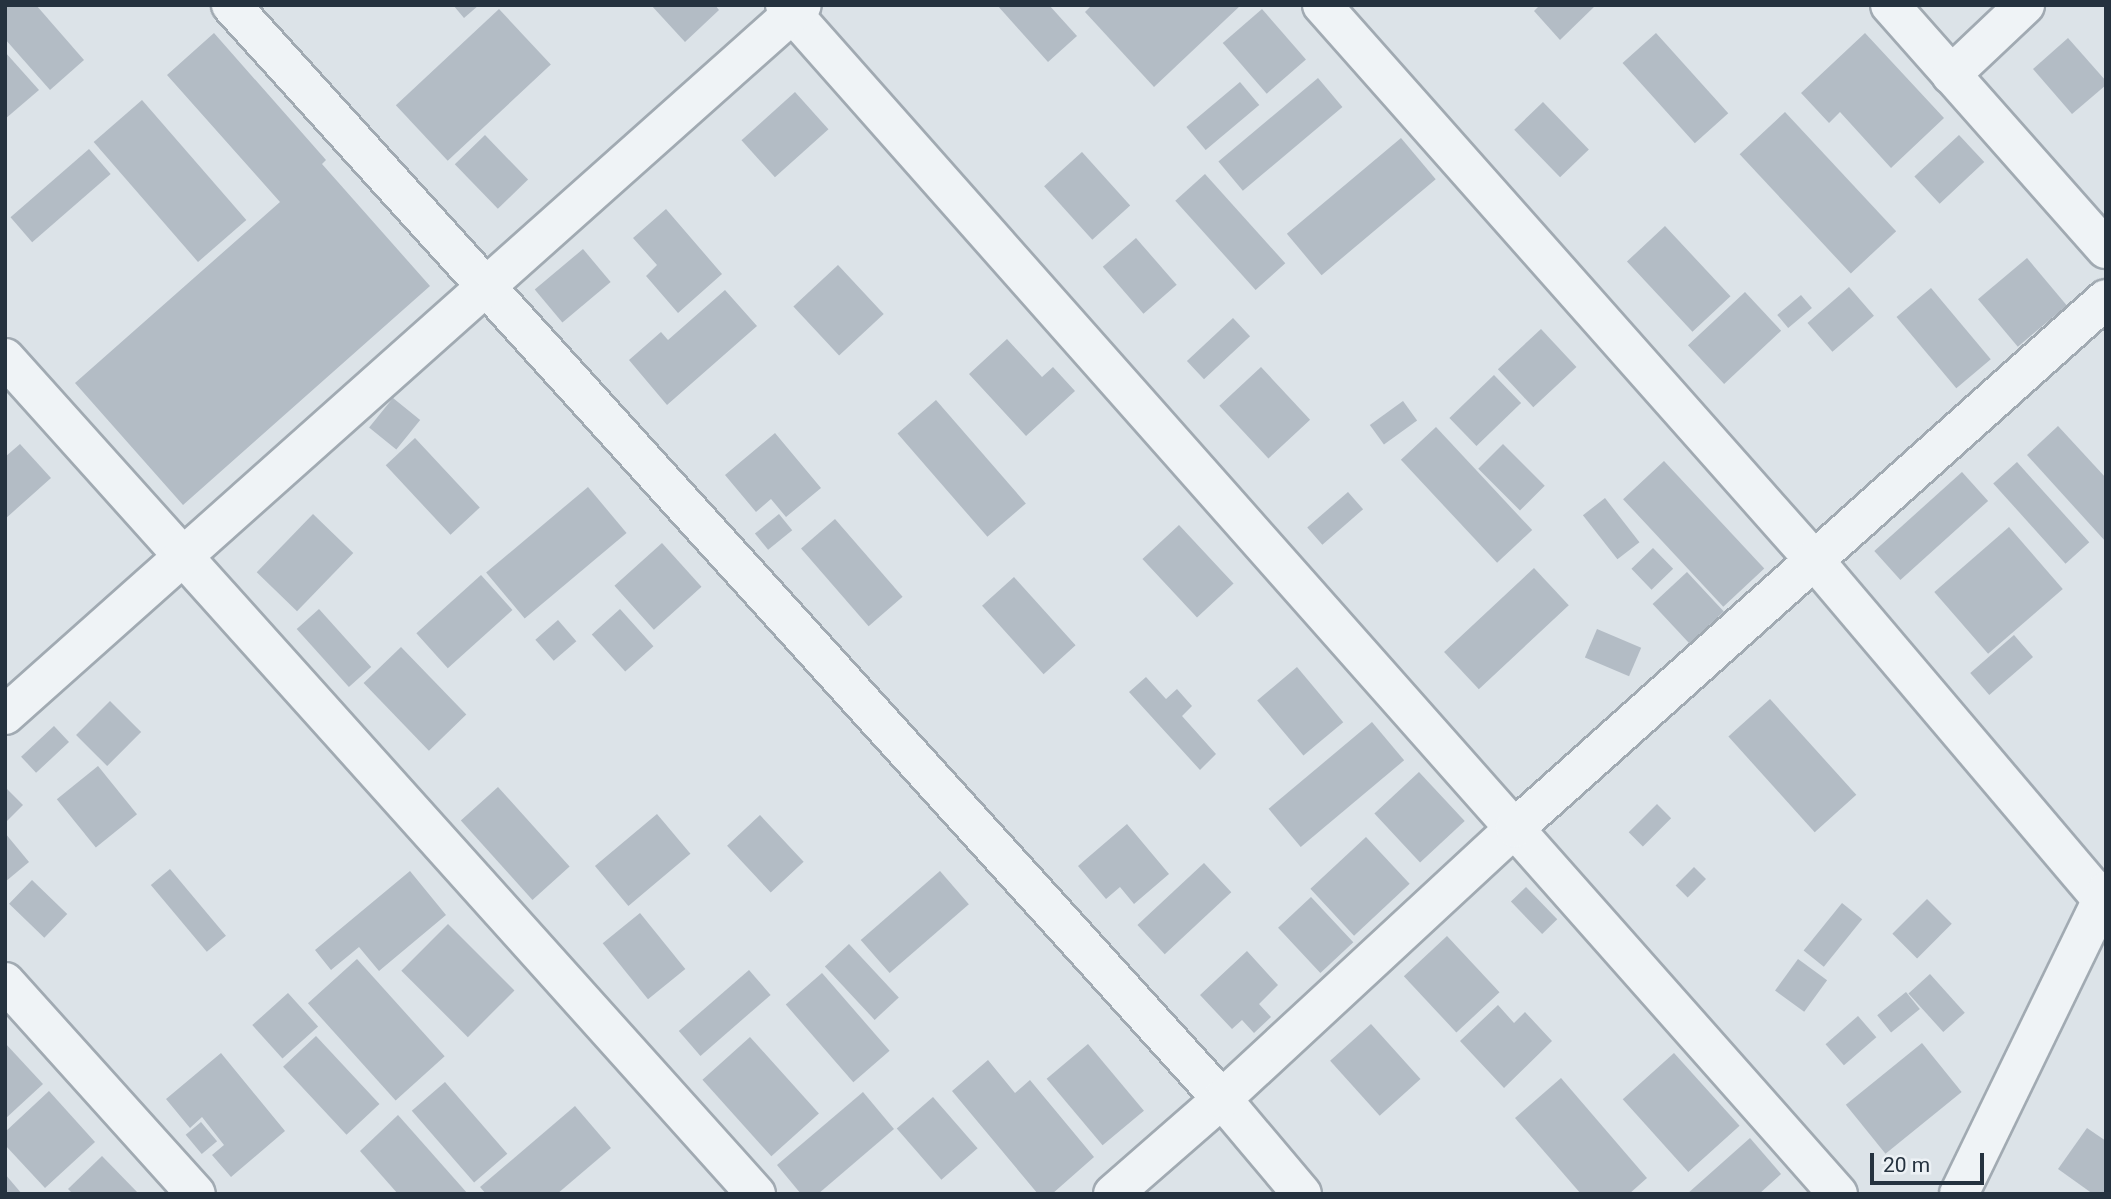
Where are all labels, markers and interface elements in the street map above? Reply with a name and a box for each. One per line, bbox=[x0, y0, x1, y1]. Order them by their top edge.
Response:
scale bar bbox=[1873, 1140, 1987, 1184]
text: 20 m bbox=[1883, 1153, 1930, 1177]

